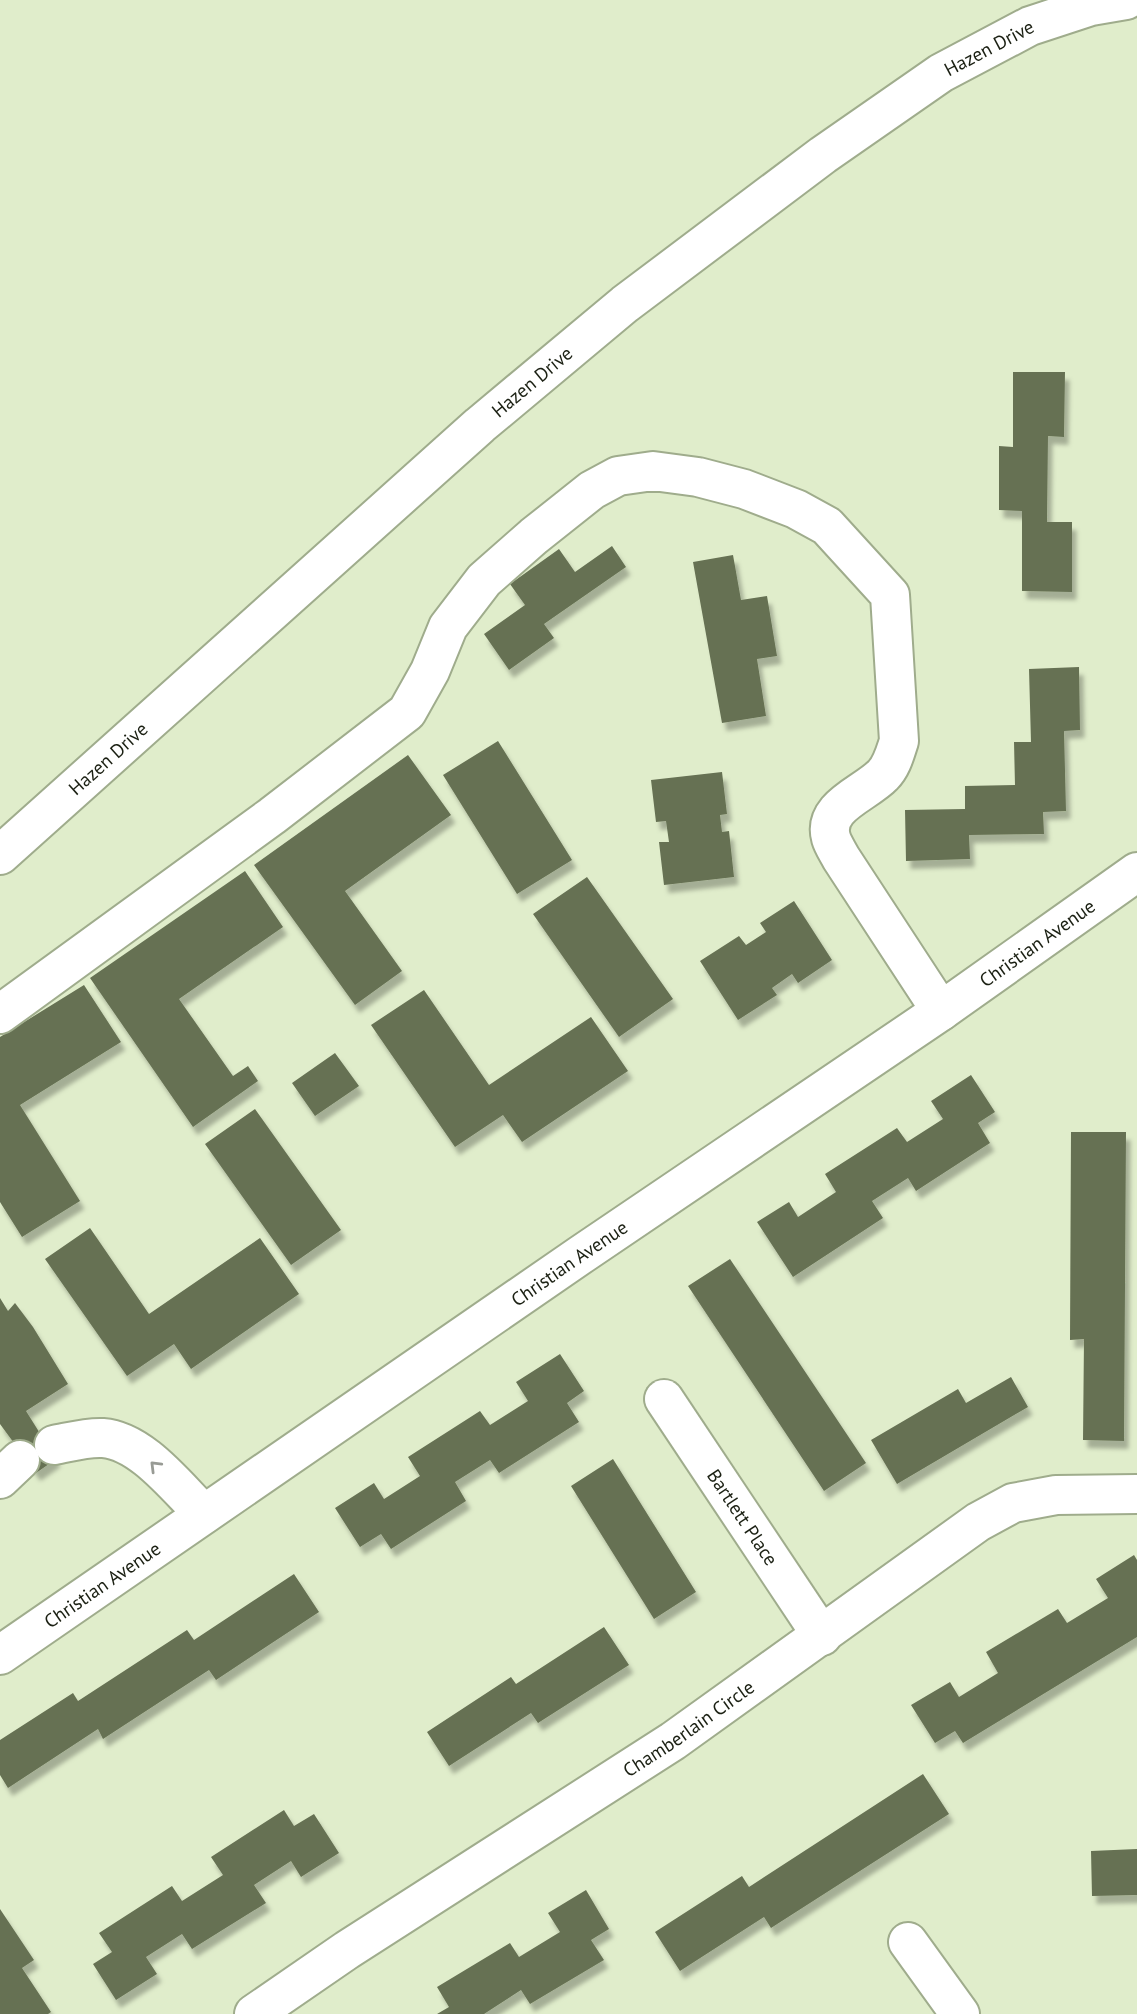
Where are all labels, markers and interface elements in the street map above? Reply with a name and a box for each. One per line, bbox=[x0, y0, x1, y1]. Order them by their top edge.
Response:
street label: Hazen Drive bbox=[940, 14, 1038, 81]
street label: Hazen Drive bbox=[486, 341, 577, 422]
street label: Hazen Drive bbox=[63, 717, 153, 800]
street label: Christian Avenue bbox=[975, 894, 1099, 992]
street label: Christian Avenue bbox=[506, 1215, 632, 1311]
one-way arrow bbox=[151, 1462, 164, 1475]
street label: Bartlett Place bbox=[702, 1464, 783, 1570]
street label: Christian Avenue bbox=[39, 1536, 165, 1633]
street label: Chamberlain Circle bbox=[618, 1675, 759, 1782]

